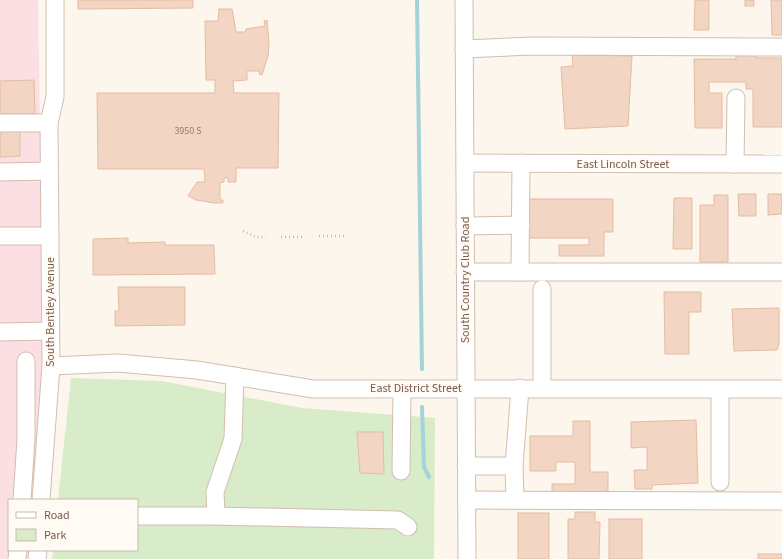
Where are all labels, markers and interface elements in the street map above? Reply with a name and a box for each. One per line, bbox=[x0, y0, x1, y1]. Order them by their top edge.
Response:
house number: 3950 S bbox=[174, 124, 202, 138]
street label: East Lincoln Street bbox=[577, 156, 669, 173]
street label: South Country Club Road bbox=[457, 217, 474, 343]
street label: South Bentley Avenue bbox=[42, 257, 59, 367]
street label: East District Street bbox=[370, 380, 462, 397]
legend bbox=[8, 499, 138, 551]
text: Road bbox=[44, 507, 70, 524]
text: Park bbox=[44, 527, 66, 544]

